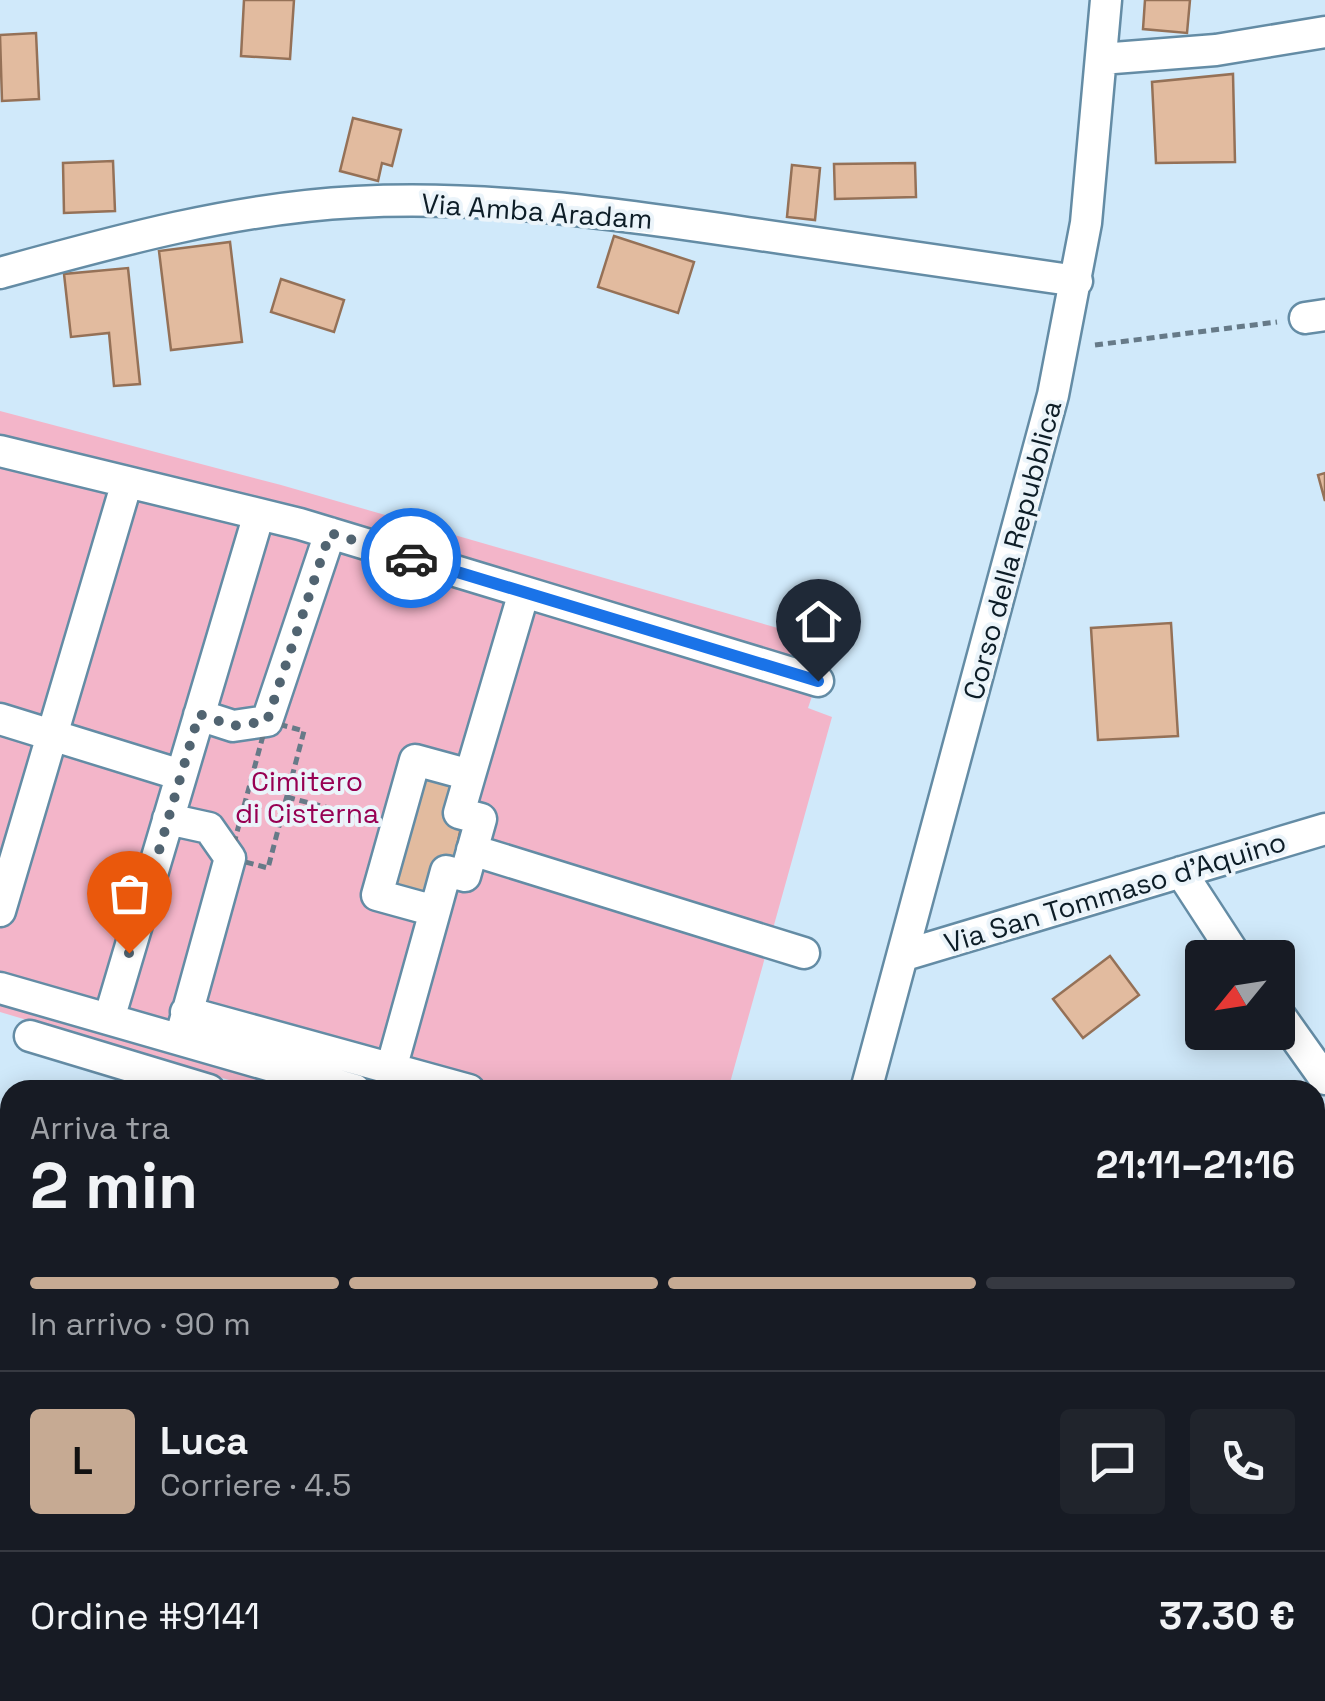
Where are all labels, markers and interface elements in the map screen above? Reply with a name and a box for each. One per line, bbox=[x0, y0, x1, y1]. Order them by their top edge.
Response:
street label: Via Amba Aradam bbox=[420, 185, 654, 237]
street label: Corso della Repubblica bbox=[955, 396, 1069, 704]
courier bbox=[361, 508, 461, 608]
icon: car bbox=[384, 531, 439, 586]
pin bbox=[776, 579, 861, 682]
icon: home bbox=[791, 594, 846, 649]
park label: Cimitero di Cisterna bbox=[235, 763, 379, 831]
street label: Via San Tommaso d'Aquino bbox=[940, 823, 1290, 961]
pin bbox=[87, 851, 172, 954]
icon: bag bbox=[102, 866, 157, 921]
north arrow bbox=[1185, 940, 1295, 1050]
map controls bbox=[1185, 940, 1295, 1050]
text: Arriva tra bbox=[30, 1108, 170, 1148]
text: 21:11–21:16 bbox=[1096, 1141, 1295, 1189]
text: 2 min bbox=[30, 1144, 198, 1227]
text: In arrivo · 90 m bbox=[30, 1304, 251, 1344]
button: chat bbox=[1060, 1409, 1165, 1514]
button: phone bbox=[1190, 1409, 1295, 1514]
text: Luca bbox=[160, 1417, 248, 1465]
text: L bbox=[72, 1437, 93, 1485]
text: Corriere · 4.5 bbox=[160, 1465, 351, 1505]
text: Ordine #9141 bbox=[30, 1592, 260, 1640]
text: 37.30 € bbox=[1159, 1592, 1295, 1640]

